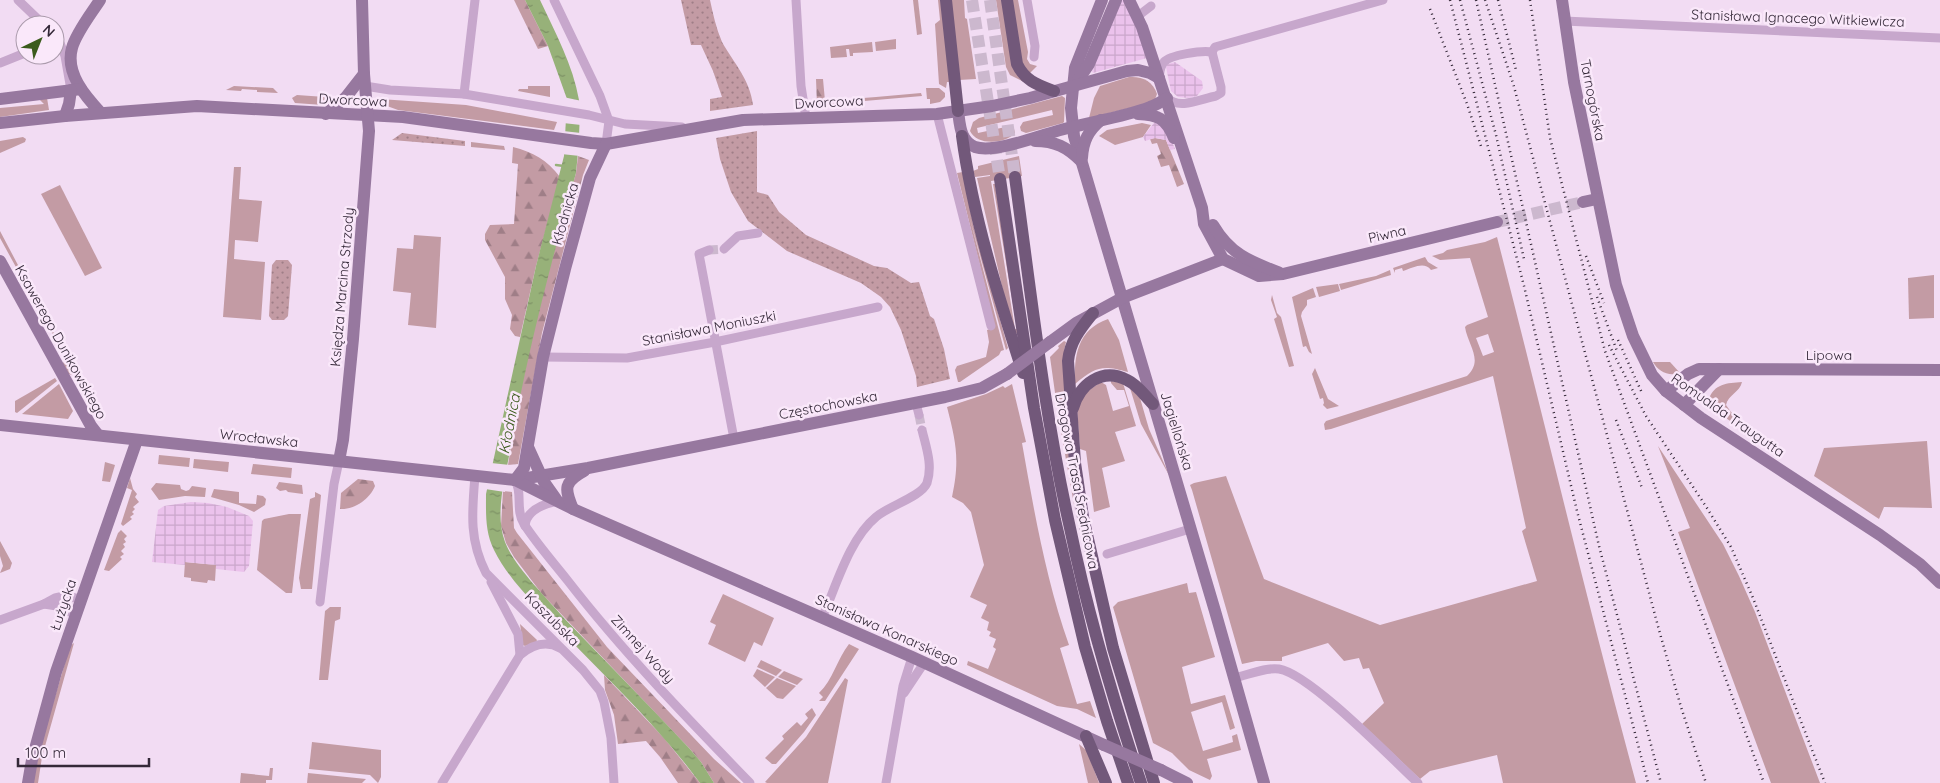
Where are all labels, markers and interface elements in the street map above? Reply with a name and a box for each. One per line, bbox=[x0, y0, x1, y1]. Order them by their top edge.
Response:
street label: Stanisława Ignacego Witkiewicza bbox=[1691, 5, 1905, 31]
north arrow bbox=[15, 15, 65, 65]
text: N bbox=[39, 20, 59, 41]
street label: Tarnogórska bbox=[1576, 58, 1610, 142]
street label: Dworcowa bbox=[318, 89, 388, 111]
street label: Dworcowa bbox=[794, 91, 864, 113]
street label: Kłodnicka bbox=[548, 181, 582, 247]
street label: Księdza Marcina Strzody bbox=[326, 207, 358, 367]
street label: Piwna bbox=[1366, 221, 1408, 247]
street label: Ksawerego Dunikowskiego bbox=[11, 262, 111, 422]
street label: Stanisława Moniuszki bbox=[640, 306, 778, 350]
street label: Lipowa bbox=[1806, 346, 1852, 364]
street label: Romualda Traugutta bbox=[1668, 369, 1788, 461]
street label: Częstochowska bbox=[777, 387, 879, 423]
street label: Jagiellońska bbox=[1156, 389, 1198, 473]
street label: Drogowa Trasa Średnicowa bbox=[1051, 391, 1103, 571]
water label: Kłodnica bbox=[494, 392, 524, 455]
street label: Wrocławska bbox=[219, 425, 299, 451]
street label: Łużycka bbox=[46, 577, 80, 633]
street label: Kaszubska bbox=[521, 588, 583, 650]
street label: Stanisława Konarskiego bbox=[813, 590, 961, 670]
street label: Zimnej Wody bbox=[607, 611, 679, 687]
scale bar bbox=[18, 736, 149, 768]
text: 100 m bbox=[25, 743, 66, 762]

